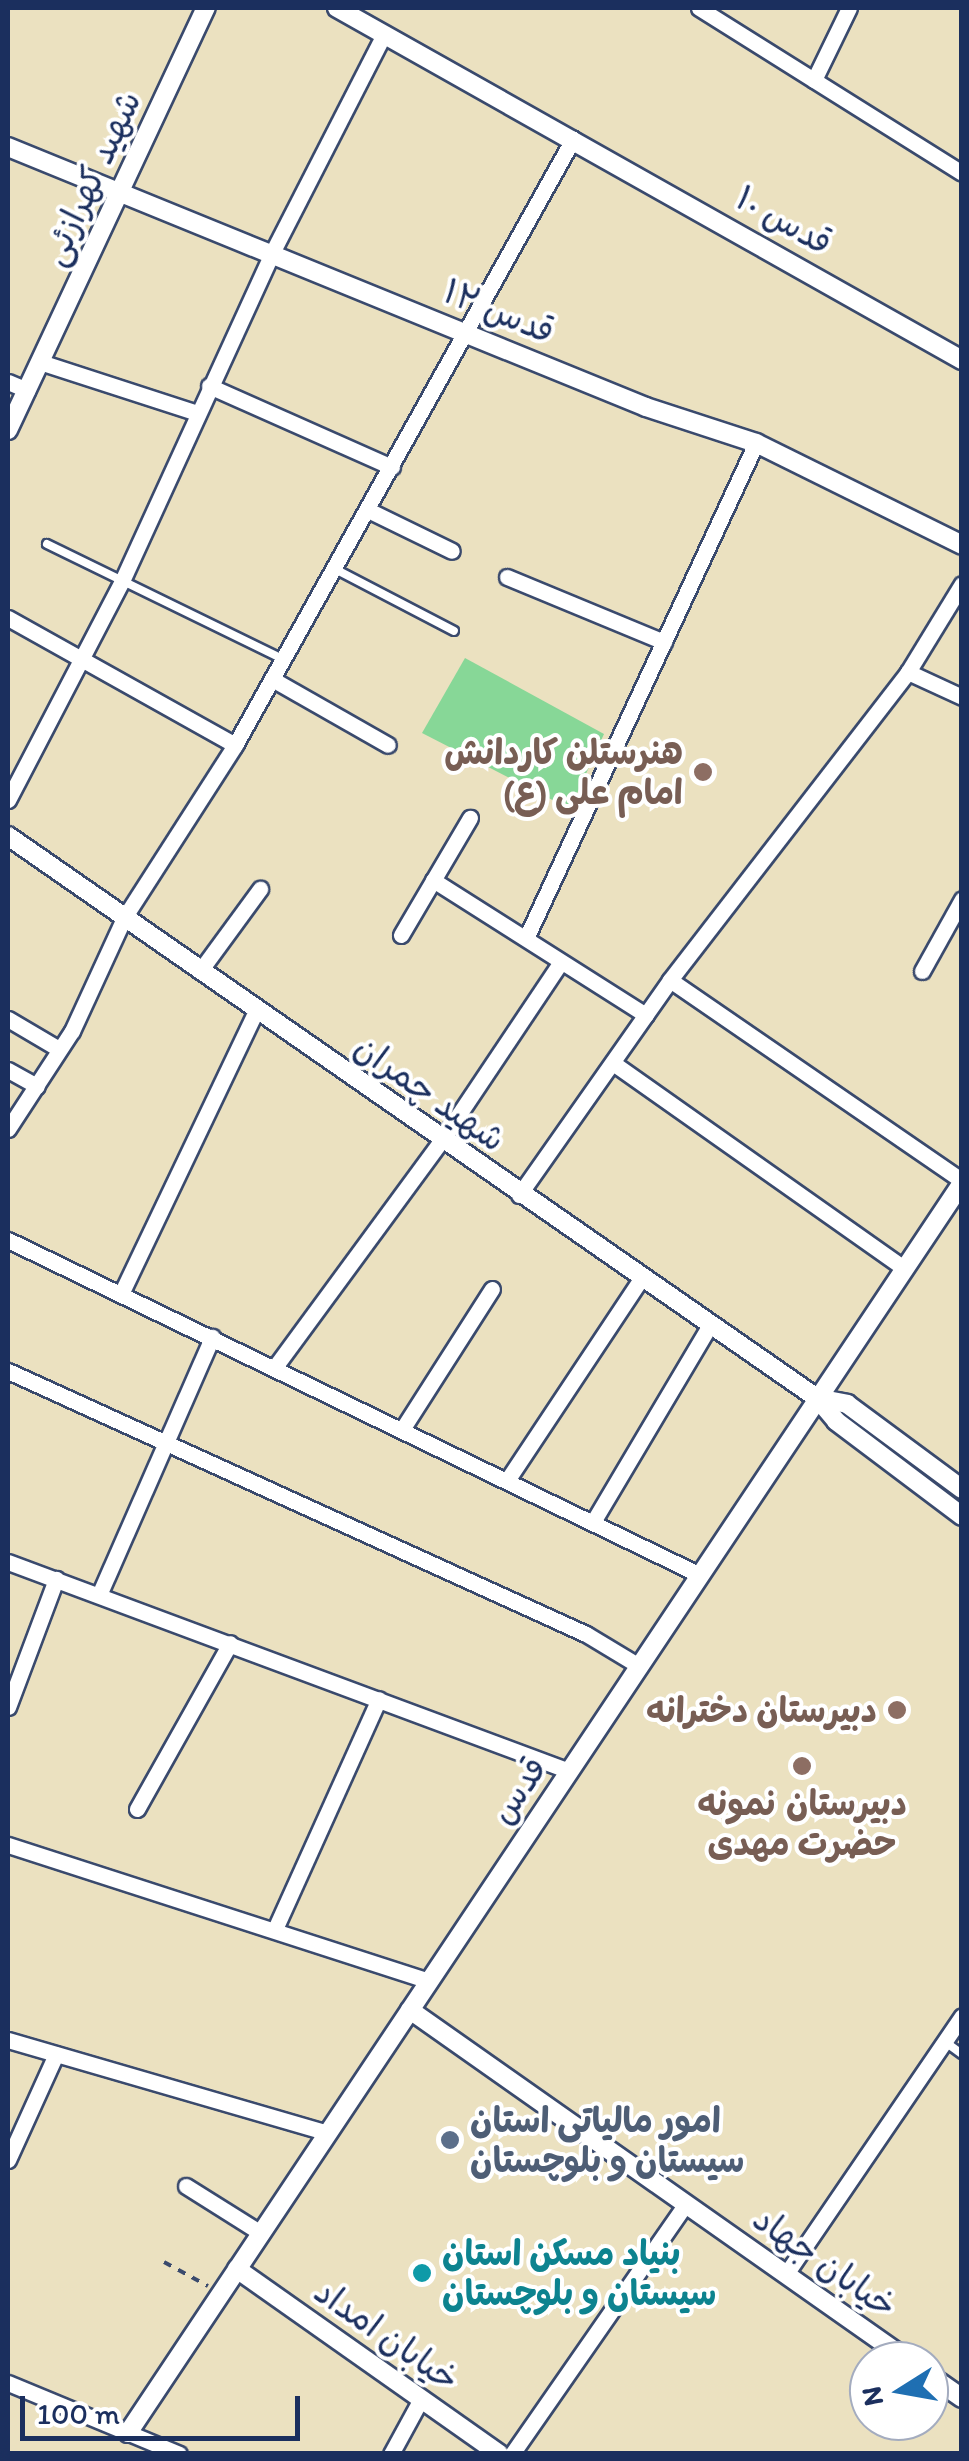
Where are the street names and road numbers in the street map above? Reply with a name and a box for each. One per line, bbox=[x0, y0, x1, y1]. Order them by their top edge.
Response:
street label: شهید کهرازئی bbox=[32, 84, 150, 272]
street label: قدس ۱۰ bbox=[728, 176, 840, 264]
street label: قدس ۱۲ bbox=[437, 270, 561, 352]
street label: شهید چمران bbox=[346, 1026, 514, 1160]
street label: قدس bbox=[481, 1749, 555, 1831]
street label: خیابان جهاد bbox=[745, 2197, 905, 2327]
street label: خیابان امداد bbox=[307, 2270, 467, 2400]

